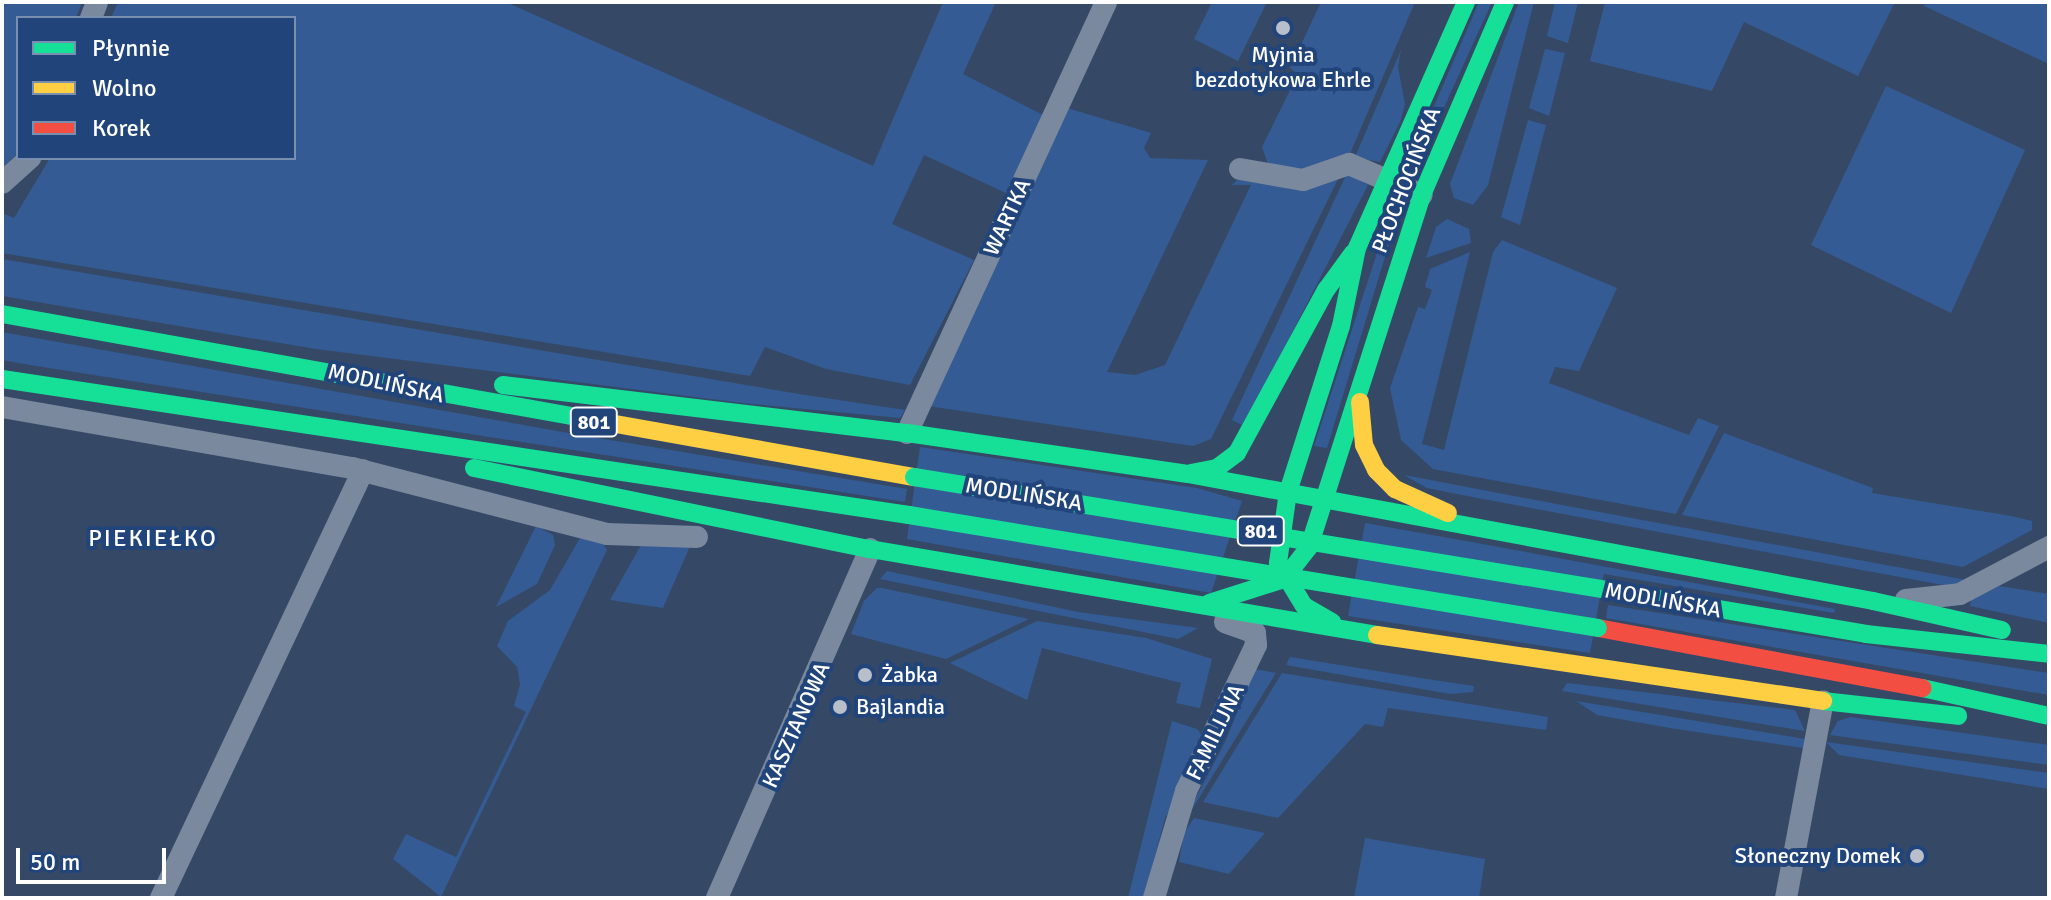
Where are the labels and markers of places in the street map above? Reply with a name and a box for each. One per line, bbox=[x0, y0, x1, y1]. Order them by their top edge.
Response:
marker: Myjnia bezdotykowa Ehrle bbox=[1274, 19, 1292, 37]
place label: Myjnia bezdotykowa Ehrle bbox=[1195, 41, 1371, 92]
place label: Żabka bbox=[881, 662, 938, 688]
marker: Żabka bbox=[856, 666, 874, 684]
place label: Bajlandia bbox=[856, 694, 945, 720]
marker: Bajlandia bbox=[831, 698, 849, 716]
place label: Słoneczny Domek bbox=[1735, 843, 1901, 869]
marker: Słoneczny Domek bbox=[1908, 847, 1926, 865]

